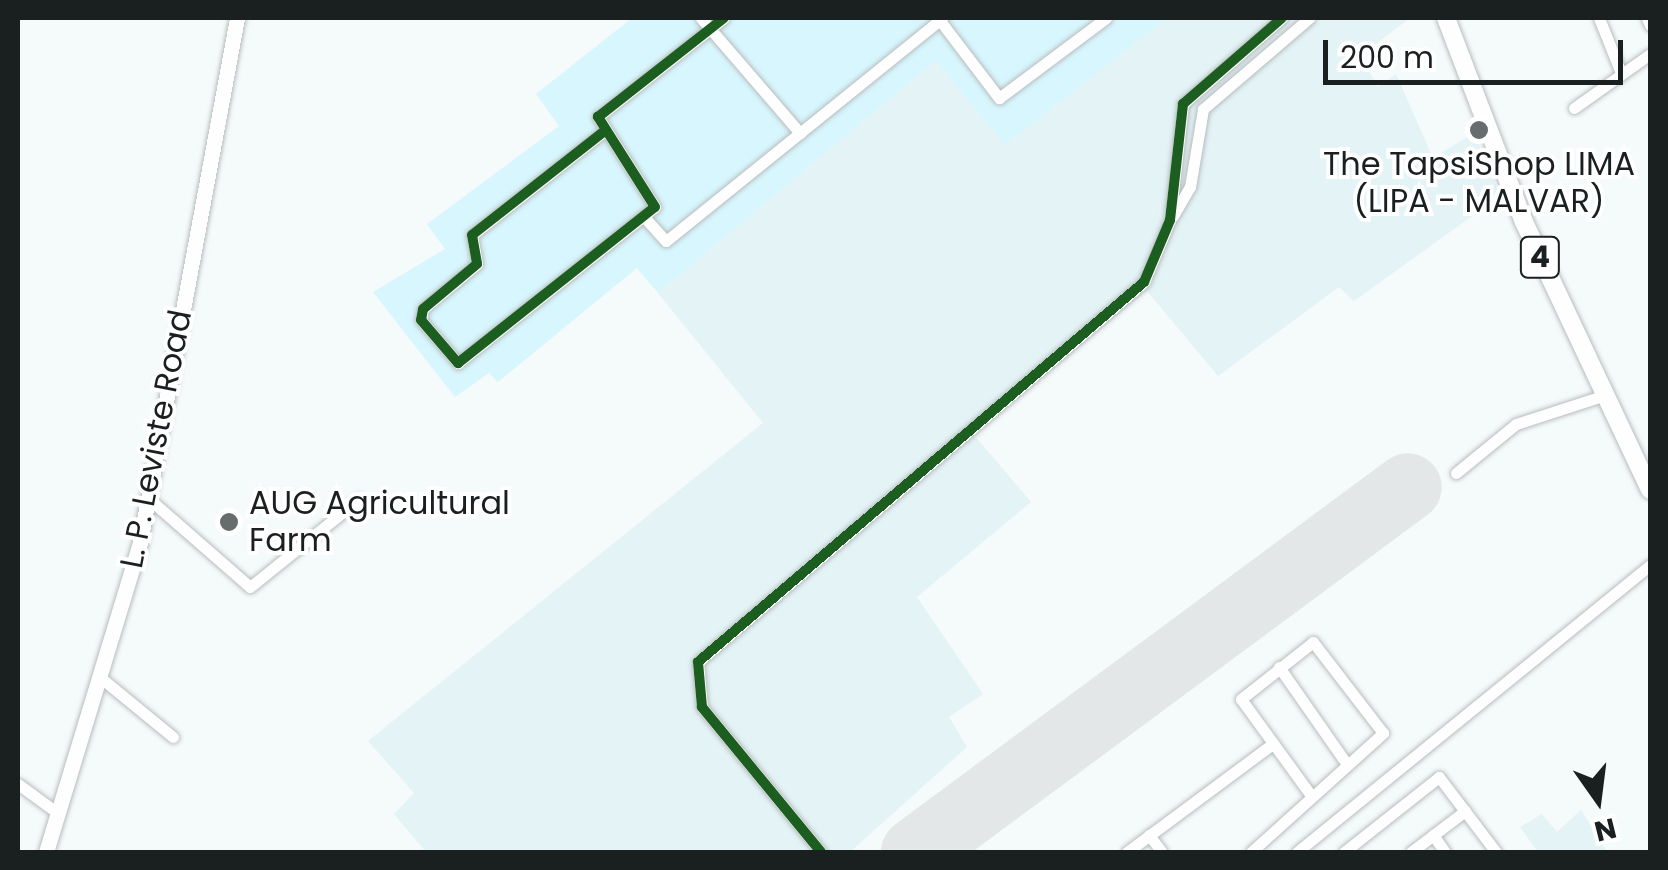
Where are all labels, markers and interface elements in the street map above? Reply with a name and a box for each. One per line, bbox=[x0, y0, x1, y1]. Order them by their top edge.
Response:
scale bar bbox=[1328, 20, 1628, 82]
text: 200 m bbox=[1340, 36, 1434, 79]
marker: The TapsiShop LIMA (LIPA - MALVAR) bbox=[1468, 119, 1490, 141]
place label: The TapsiShop LIMA (LIPA - MALVAR) bbox=[1323, 146, 1635, 221]
road number: 4 bbox=[1518, 232, 1562, 282]
street label: L. P. Leviste Road bbox=[112, 307, 200, 571]
place label: AUG Agricultural Farm bbox=[249, 485, 510, 560]
marker: AUG Agricultural Farm bbox=[218, 511, 240, 533]
north arrow bbox=[1548, 750, 1648, 850]
text: N bbox=[1590, 808, 1620, 851]

